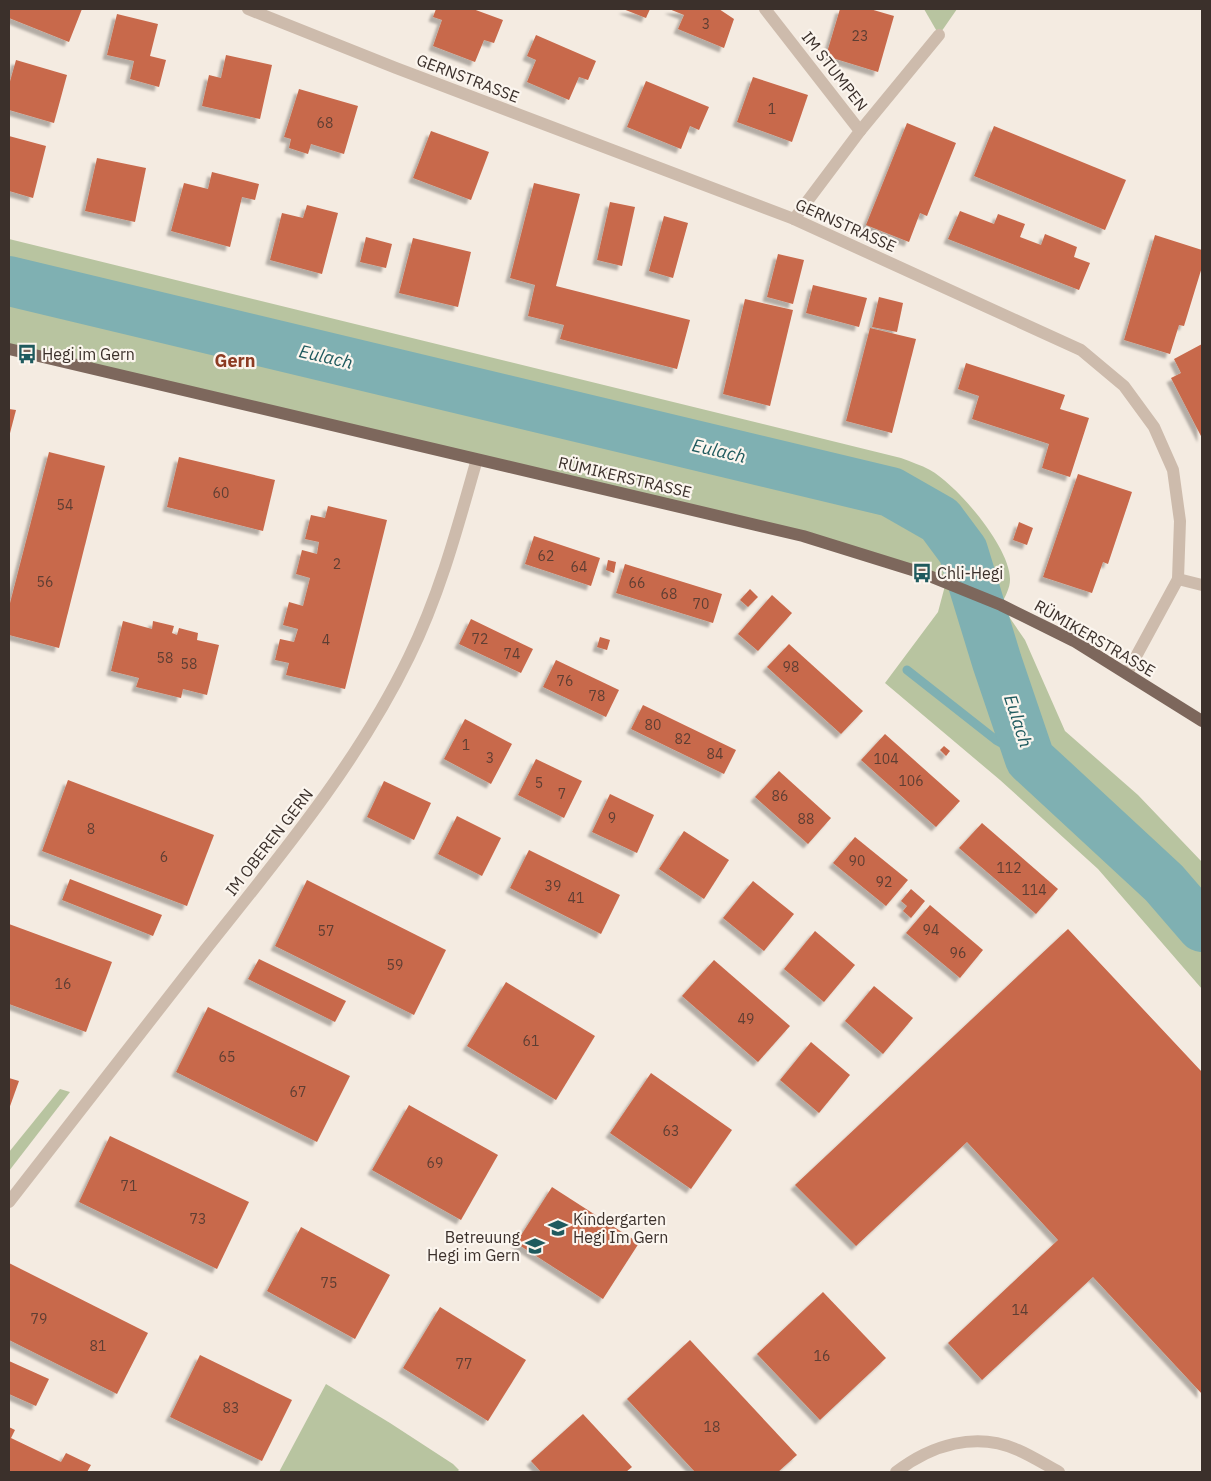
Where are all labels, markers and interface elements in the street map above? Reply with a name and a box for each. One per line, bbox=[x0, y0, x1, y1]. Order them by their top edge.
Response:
house number: 3 bbox=[702, 15, 710, 33]
street label: IM STUMPEN bbox=[798, 27, 872, 115]
house number: 23 bbox=[852, 27, 868, 45]
street label: GERNSTRASSE bbox=[414, 49, 522, 107]
house number: 1 bbox=[768, 100, 776, 118]
house number: 68 bbox=[317, 114, 333, 132]
street label: GERNSTRASSE bbox=[792, 194, 900, 256]
water label: Eulach bbox=[297, 339, 355, 374]
bus stop icon: Hegi im Gern bbox=[16, 343, 38, 365]
place label: Hegi im Gern bbox=[42, 344, 135, 364]
district label: Gern bbox=[214, 349, 256, 372]
water label: Eulach bbox=[690, 433, 748, 468]
street label: RÜMIKERSTRASSE bbox=[556, 452, 694, 502]
house number: 60 bbox=[213, 484, 229, 502]
house number: 54 bbox=[57, 496, 73, 514]
house number: 62 bbox=[538, 547, 554, 565]
house number: 2 bbox=[333, 555, 341, 573]
house number: 64 bbox=[571, 558, 587, 576]
bus stop icon: Chli-Hegi bbox=[911, 562, 933, 584]
place label: Chli-Hegi bbox=[937, 563, 1003, 583]
house number: 56 bbox=[37, 573, 53, 591]
house number: 66 bbox=[629, 574, 645, 592]
house number: 68 bbox=[661, 585, 677, 603]
house number: 70 bbox=[693, 595, 709, 613]
street label: RÜMIKERSTRASSE bbox=[1031, 595, 1159, 681]
house number: 72 bbox=[472, 630, 488, 648]
house number: 4 bbox=[322, 631, 330, 649]
house number: 74 bbox=[504, 645, 520, 663]
house number: 58 bbox=[157, 649, 173, 667]
house number: 58 bbox=[181, 655, 197, 673]
house number: 98 bbox=[783, 658, 799, 676]
house number: 76 bbox=[557, 672, 573, 690]
house number: 78 bbox=[589, 687, 605, 705]
water label: Eulach bbox=[999, 691, 1038, 750]
house number: 80 bbox=[645, 716, 661, 734]
house number: 82 bbox=[675, 730, 691, 748]
house number: 1 bbox=[462, 736, 470, 754]
house number: 84 bbox=[707, 745, 723, 763]
house number: 3 bbox=[486, 749, 494, 767]
house number: 104 bbox=[873, 750, 899, 768]
house number: 106 bbox=[898, 772, 924, 790]
house number: 5 bbox=[535, 774, 543, 792]
street label: IM OBEREN GERN bbox=[221, 784, 317, 900]
house number: 7 bbox=[558, 785, 566, 803]
house number: 86 bbox=[772, 787, 788, 805]
house number: 9 bbox=[608, 809, 616, 827]
house number: 88 bbox=[798, 810, 814, 828]
house number: 8 bbox=[87, 820, 95, 838]
house number: 6 bbox=[160, 848, 168, 866]
house number: 90 bbox=[849, 852, 865, 870]
house number: 112 bbox=[996, 859, 1022, 877]
house number: 92 bbox=[876, 873, 892, 891]
house number: 39 bbox=[545, 877, 561, 895]
house number: 114 bbox=[1021, 881, 1047, 899]
house number: 41 bbox=[568, 889, 584, 907]
house number: 94 bbox=[923, 921, 939, 939]
house number: 57 bbox=[318, 922, 334, 940]
house number: 96 bbox=[950, 944, 966, 962]
house number: 59 bbox=[387, 956, 403, 974]
house number: 16 bbox=[55, 975, 71, 993]
house number: 49 bbox=[738, 1010, 754, 1028]
house number: 61 bbox=[523, 1032, 539, 1050]
house number: 65 bbox=[219, 1048, 235, 1066]
house number: 67 bbox=[290, 1083, 306, 1101]
house number: 63 bbox=[663, 1122, 679, 1140]
house number: 69 bbox=[427, 1154, 443, 1172]
house number: 71 bbox=[121, 1177, 137, 1195]
place label: Kindergarten Hegi Im Gern bbox=[573, 1209, 668, 1247]
house number: 73 bbox=[190, 1210, 206, 1228]
school or university icon: Kindergarten Hegi Im Gern bbox=[547, 1217, 569, 1239]
place label: Betreuung Hegi im Gern bbox=[427, 1227, 521, 1265]
school or university icon: Betreuung Hegi im Gern bbox=[524, 1235, 546, 1257]
house number: 75 bbox=[321, 1274, 337, 1292]
house number: 14 bbox=[1012, 1301, 1028, 1319]
house number: 79 bbox=[31, 1310, 47, 1328]
house number: 81 bbox=[90, 1337, 106, 1355]
house number: 16 bbox=[814, 1347, 830, 1365]
house number: 77 bbox=[456, 1355, 472, 1373]
house number: 83 bbox=[223, 1399, 239, 1417]
house number: 18 bbox=[704, 1418, 720, 1436]

